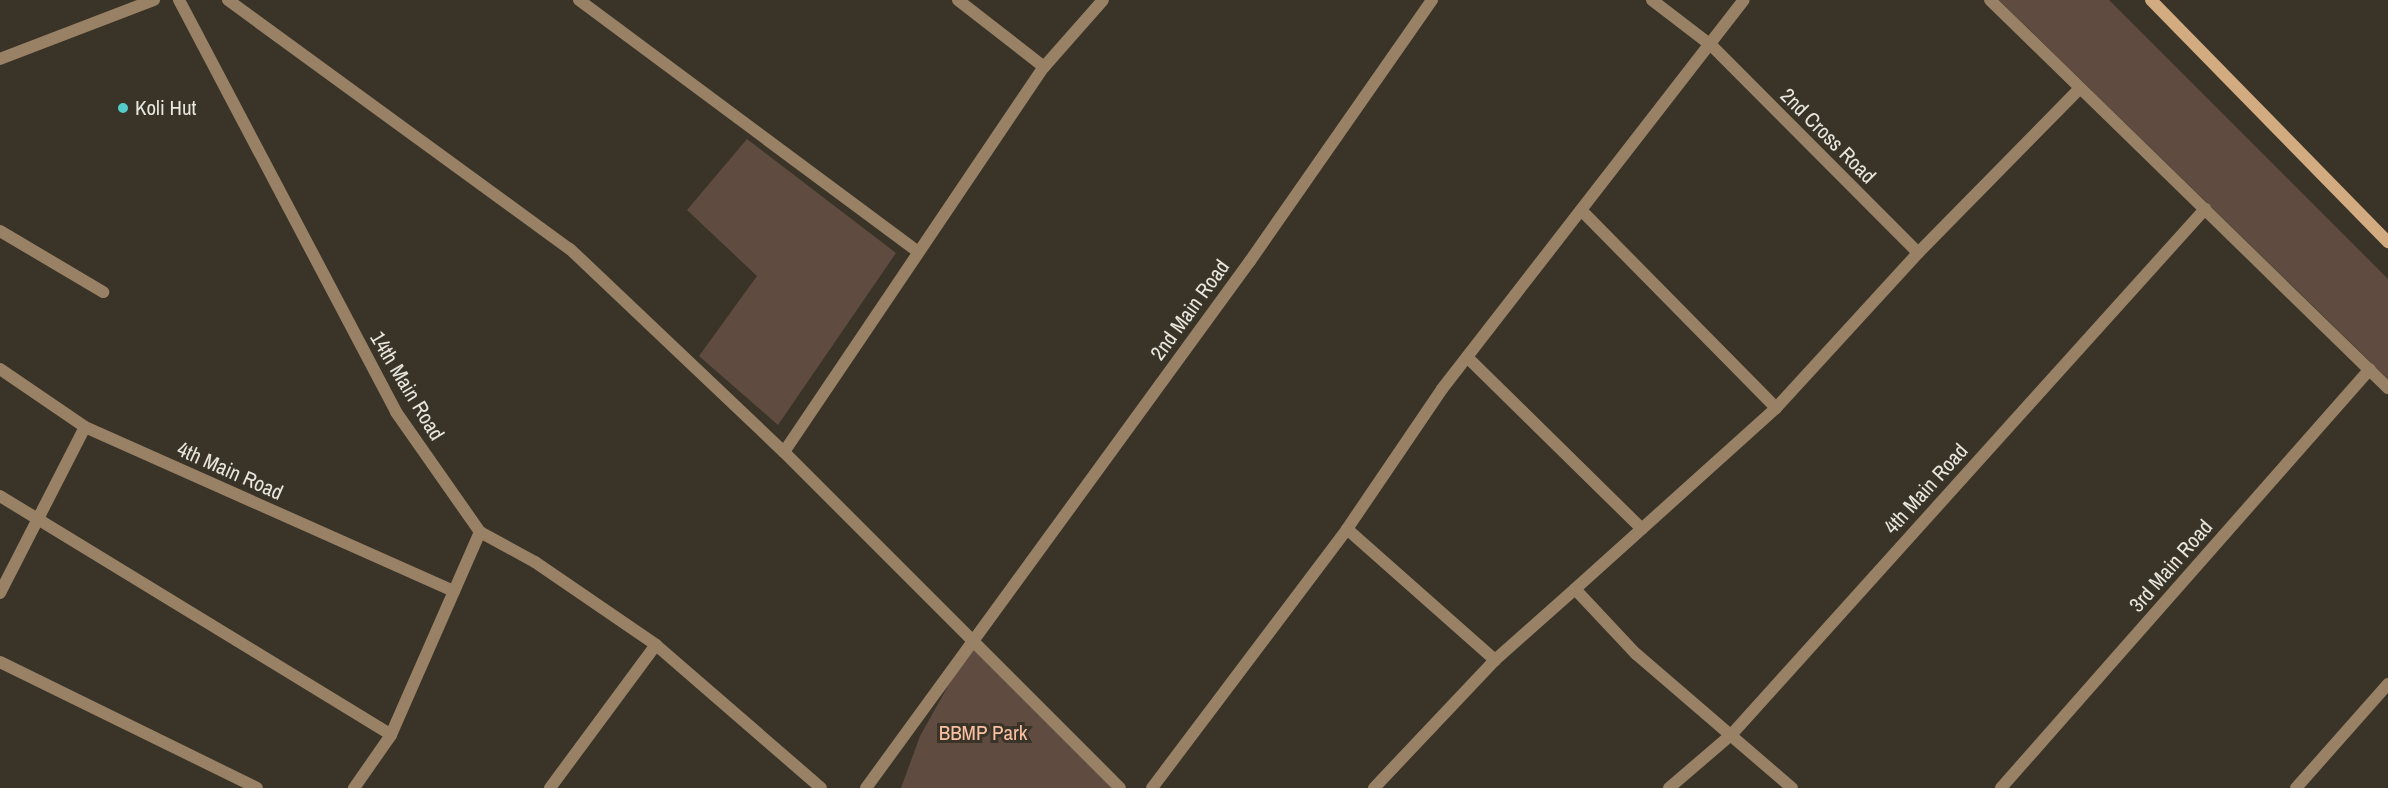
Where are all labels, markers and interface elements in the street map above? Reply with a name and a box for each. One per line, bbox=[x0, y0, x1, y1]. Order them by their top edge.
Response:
street label: 2nd Cross Road bbox=[1775, 83, 1881, 189]
place label: Koli Hut bbox=[135, 95, 196, 121]
marker: Koli Hut bbox=[116, 101, 130, 115]
street label: 2nd Main Road bbox=[1145, 255, 1235, 365]
street label: 14th Main Road bbox=[365, 327, 449, 445]
street label: 4th Main Road bbox=[173, 437, 287, 505]
street label: 4th Main Road bbox=[1879, 439, 1973, 539]
street label: 3rd Main Road bbox=[2124, 515, 2218, 617]
park label: BBMP Park bbox=[939, 720, 1027, 746]

